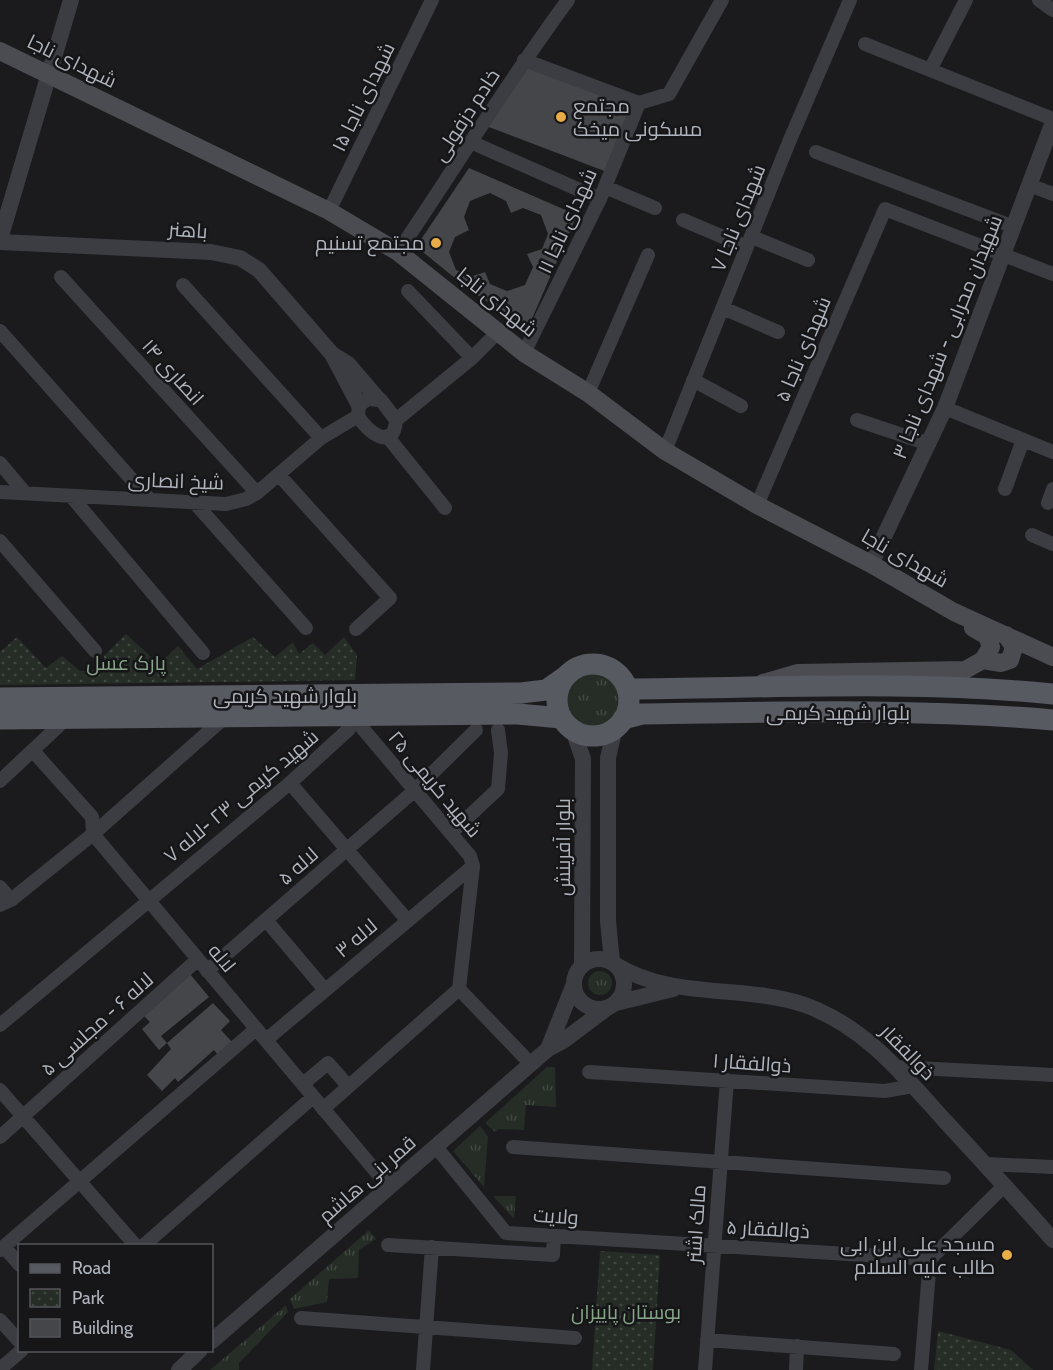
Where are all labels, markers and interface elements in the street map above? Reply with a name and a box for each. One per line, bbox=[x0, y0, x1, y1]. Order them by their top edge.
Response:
street label: شهدای ناجا bbox=[23, 29, 121, 94]
street label: شهدای ناجا ۱۵ bbox=[326, 39, 401, 156]
street label: خادم دزفولی bbox=[427, 64, 506, 167]
place label: مجتمع مسکونی میخک bbox=[573, 94, 702, 142]
marker: مجتمع مسکونی میخک bbox=[554, 110, 568, 124]
street label: شهدای ناجا ۷ bbox=[706, 161, 771, 275]
street label: شهدای ناجا ۱۱ bbox=[532, 165, 603, 278]
street label: شهیدان محرابی - شهدای ناجا ۳ bbox=[887, 212, 1008, 463]
street label: باهنر bbox=[167, 217, 208, 243]
place label: مجتمع تسنیم bbox=[315, 231, 424, 257]
marker: مجتمع تسنیم bbox=[429, 236, 443, 250]
street label: شهدای ناجا bbox=[451, 262, 542, 342]
street label: شهدای ناجا ۵ bbox=[770, 293, 837, 406]
street label: انصاری ۱۴ bbox=[136, 334, 209, 411]
street label: شیخ انصاری bbox=[127, 467, 225, 497]
street label: شهدای ناجا bbox=[857, 523, 953, 593]
park label: پارک عسل bbox=[86, 651, 167, 676]
street label: بلوار شهید کریمی bbox=[213, 684, 357, 709]
street label: بلوار شهید کریمی bbox=[766, 701, 910, 726]
street label: شهید کریمی ۲۳ -لاله ۷ bbox=[159, 724, 324, 868]
street label: شهید کریمی ۲۵ bbox=[383, 726, 487, 843]
street label: بلوار آفرینش bbox=[551, 798, 576, 896]
street label: لاله ۵ bbox=[273, 842, 323, 890]
street label: لاله ۳ bbox=[330, 913, 382, 963]
street label: لاله bbox=[203, 939, 241, 977]
street label: لاله ۶ - مجلسی ۵ bbox=[36, 967, 159, 1081]
street label: ذوالفقار bbox=[875, 1018, 940, 1085]
street label: ذوالفقار ۱ bbox=[712, 1048, 792, 1078]
street label: قمر بنی هاشم bbox=[313, 1130, 422, 1229]
street label: مالک اشتر bbox=[681, 1184, 711, 1265]
street label: ولایت bbox=[532, 1202, 580, 1230]
street label: ذوالفقار ۵ bbox=[726, 1215, 810, 1243]
place label: مسجد علی ابن ابی طالب علیه السلام bbox=[840, 1232, 995, 1281]
legend bbox=[18, 1244, 213, 1352]
marker: مسجد علی ابن ابی طالب علیه السلام bbox=[1000, 1248, 1014, 1262]
text: Road bbox=[72, 1257, 111, 1279]
text: Park bbox=[72, 1287, 105, 1309]
park label: بوستان پاییزان bbox=[571, 1300, 681, 1325]
text: Building bbox=[72, 1317, 134, 1339]

